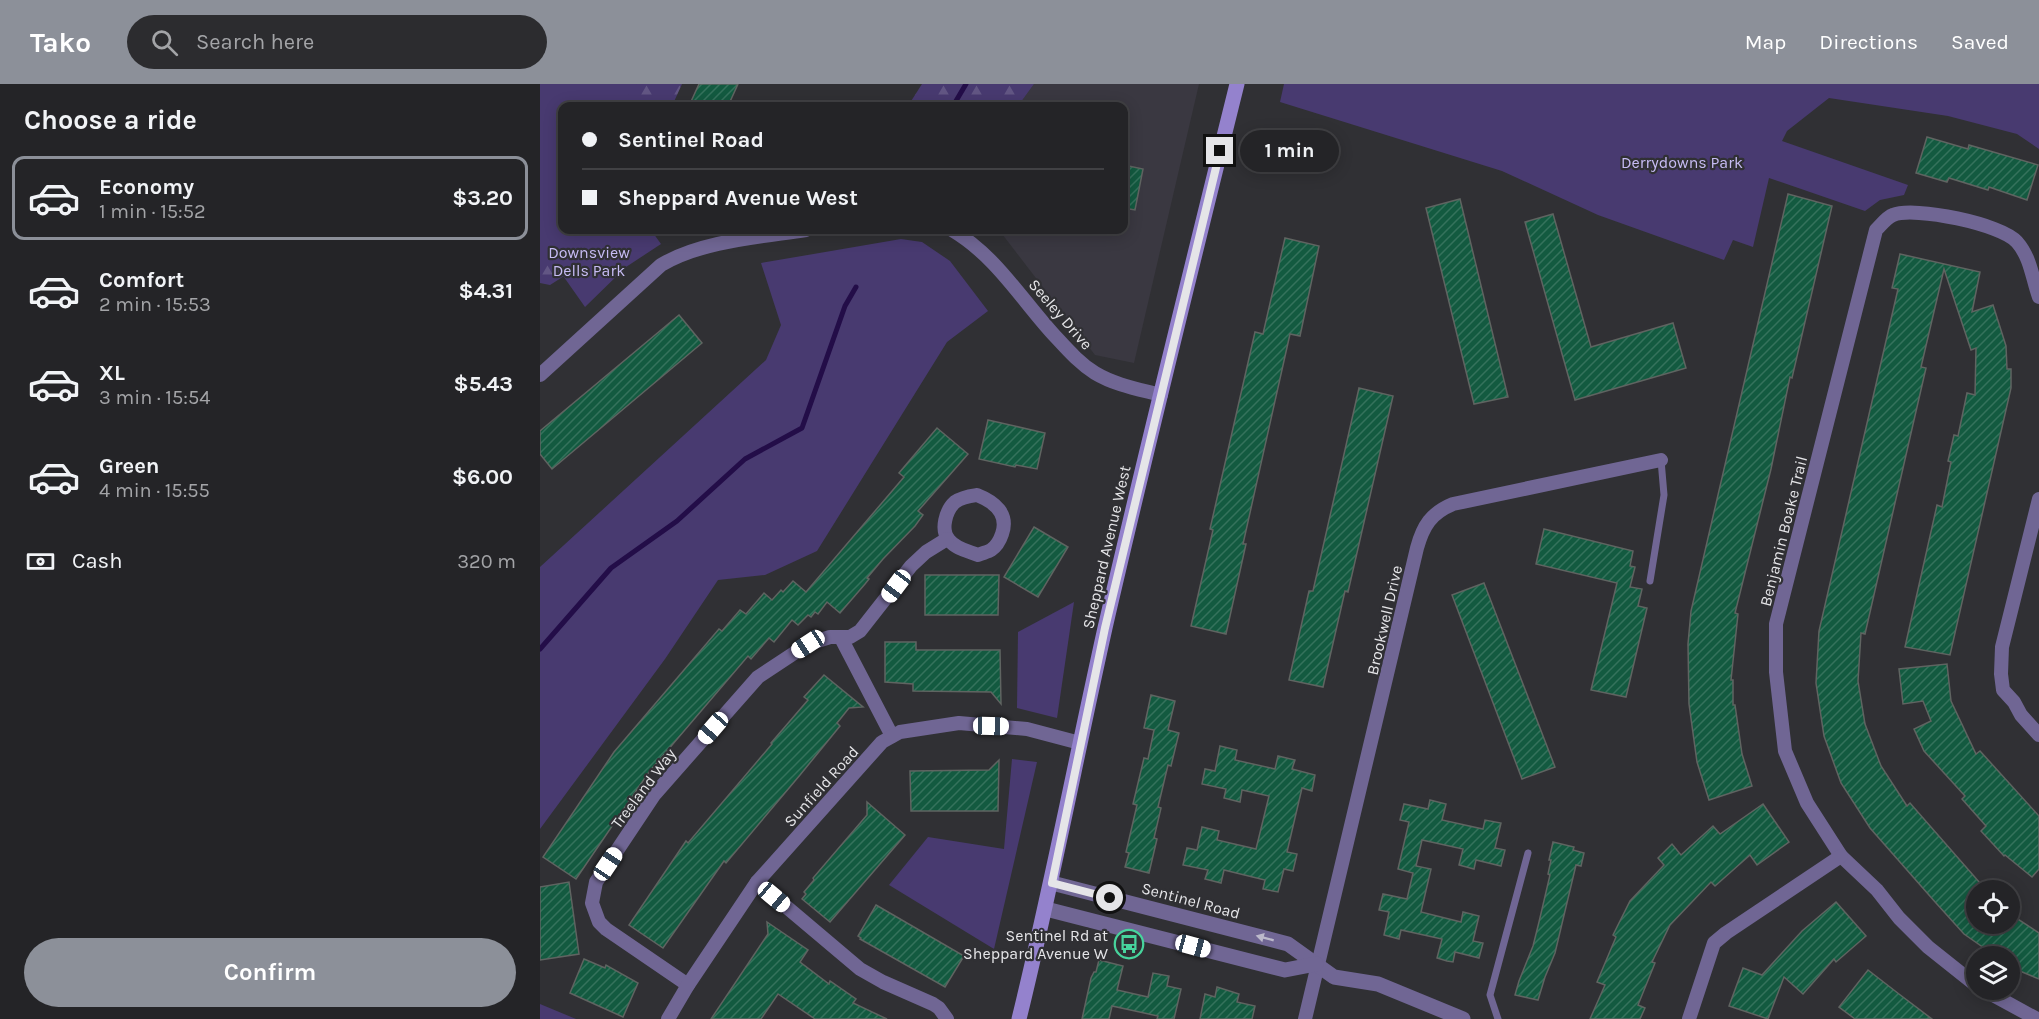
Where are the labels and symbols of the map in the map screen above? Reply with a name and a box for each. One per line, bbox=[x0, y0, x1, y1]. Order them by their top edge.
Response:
callout: 1 min bbox=[1241, 130, 1340, 172]
route end bbox=[1206, 137, 1233, 164]
park label: Derrydowns Park bbox=[1621, 153, 1743, 172]
park label: Downsview Dells Park bbox=[548, 243, 630, 280]
street label: Seeley Drive bbox=[1025, 275, 1096, 354]
street label: Benjamin Boake Trail bbox=[1756, 454, 1811, 608]
street label: Sheppard Avenue West bbox=[1078, 464, 1135, 631]
street label: Brookwell Drive bbox=[1363, 563, 1406, 677]
car bbox=[878, 566, 914, 606]
car bbox=[788, 627, 828, 661]
car bbox=[694, 709, 732, 747]
car bbox=[973, 717, 1009, 735]
street label: Sunfield Road bbox=[780, 742, 863, 831]
street label: Treeland Way bbox=[607, 744, 680, 832]
car bbox=[590, 844, 626, 884]
street label: Sentinel Road bbox=[1139, 878, 1242, 923]
car bbox=[754, 879, 794, 915]
route start bbox=[1096, 884, 1123, 911]
place label: Sentinel Rd at Sheppard Avenue W bbox=[963, 926, 1109, 963]
bus stop icon: Sentinel Rd at Sheppard Avenue W bbox=[1113, 928, 1145, 960]
car bbox=[1173, 933, 1213, 959]
one-way arrow bbox=[1256, 933, 1274, 943]

